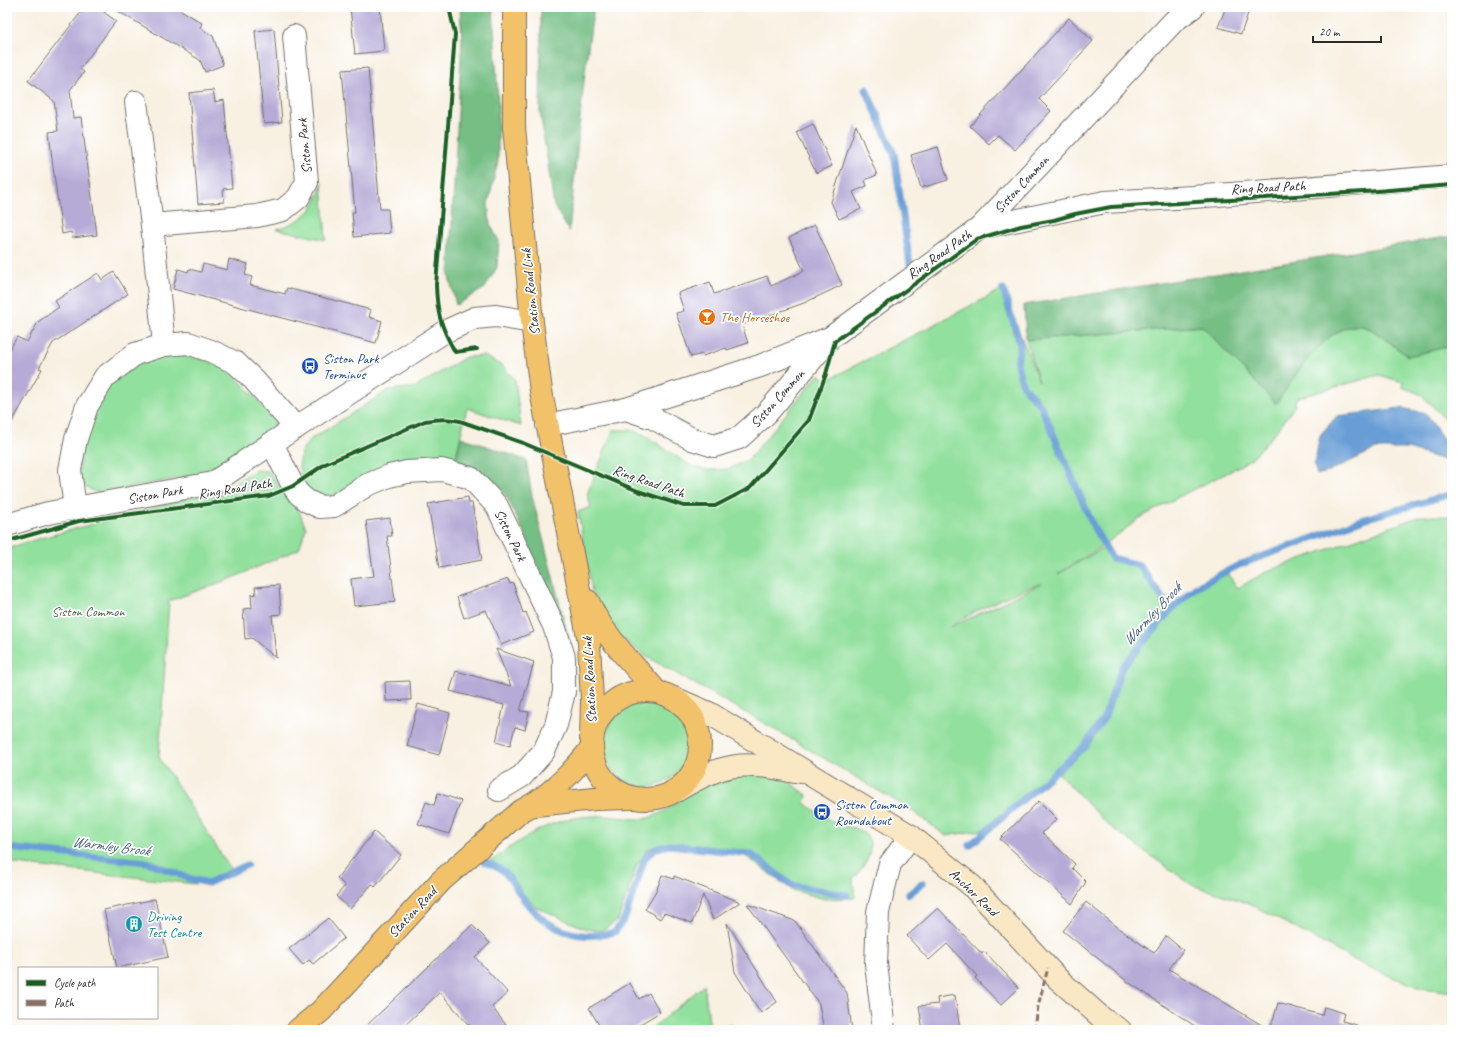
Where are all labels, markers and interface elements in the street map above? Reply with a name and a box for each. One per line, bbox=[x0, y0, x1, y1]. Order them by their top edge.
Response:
scale bar bbox=[1313, 18, 1381, 44]
text: 20 m bbox=[1319, 24, 1341, 40]
street label: Siston Park bbox=[294, 117, 315, 174]
street label: Siston Common bbox=[990, 151, 1053, 217]
street label: Ring Road Path bbox=[1230, 177, 1306, 198]
street label: Ring Road Path bbox=[904, 226, 975, 283]
street label: Station Road Link bbox=[517, 247, 543, 336]
bar icon: The Horseshoe bbox=[697, 307, 717, 327]
place label: The Horseshoe bbox=[720, 309, 790, 326]
place label: Siston Park Terminus bbox=[323, 350, 379, 383]
bus stop icon: Siston Park Terminus bbox=[300, 356, 320, 376]
street label: Siston Common bbox=[747, 365, 809, 431]
street label: Ring Road Path bbox=[611, 461, 687, 502]
street label: Ring Road Path bbox=[197, 474, 274, 503]
street label: Siston Park bbox=[126, 481, 185, 508]
street label: Siston Park bbox=[491, 507, 531, 565]
water label: Warmley Brook bbox=[1119, 577, 1188, 649]
park label: Siston Common bbox=[52, 603, 125, 620]
street label: Station Road Link bbox=[579, 635, 600, 724]
place label: Siston Common Roundabout bbox=[835, 796, 909, 829]
bus stop icon: Siston Common Roundabout bbox=[812, 802, 832, 822]
water label: Warmley Brook bbox=[71, 832, 154, 861]
street label: Anchor Road bbox=[946, 865, 1003, 922]
street label: Station Road bbox=[385, 882, 442, 941]
place label: Driving Test Centre bbox=[147, 908, 203, 941]
building icon: Driving Test Centre bbox=[124, 914, 144, 934]
legend bbox=[18, 967, 158, 1019]
text: Cycle path bbox=[54, 975, 96, 991]
text: Path bbox=[54, 995, 74, 1011]

